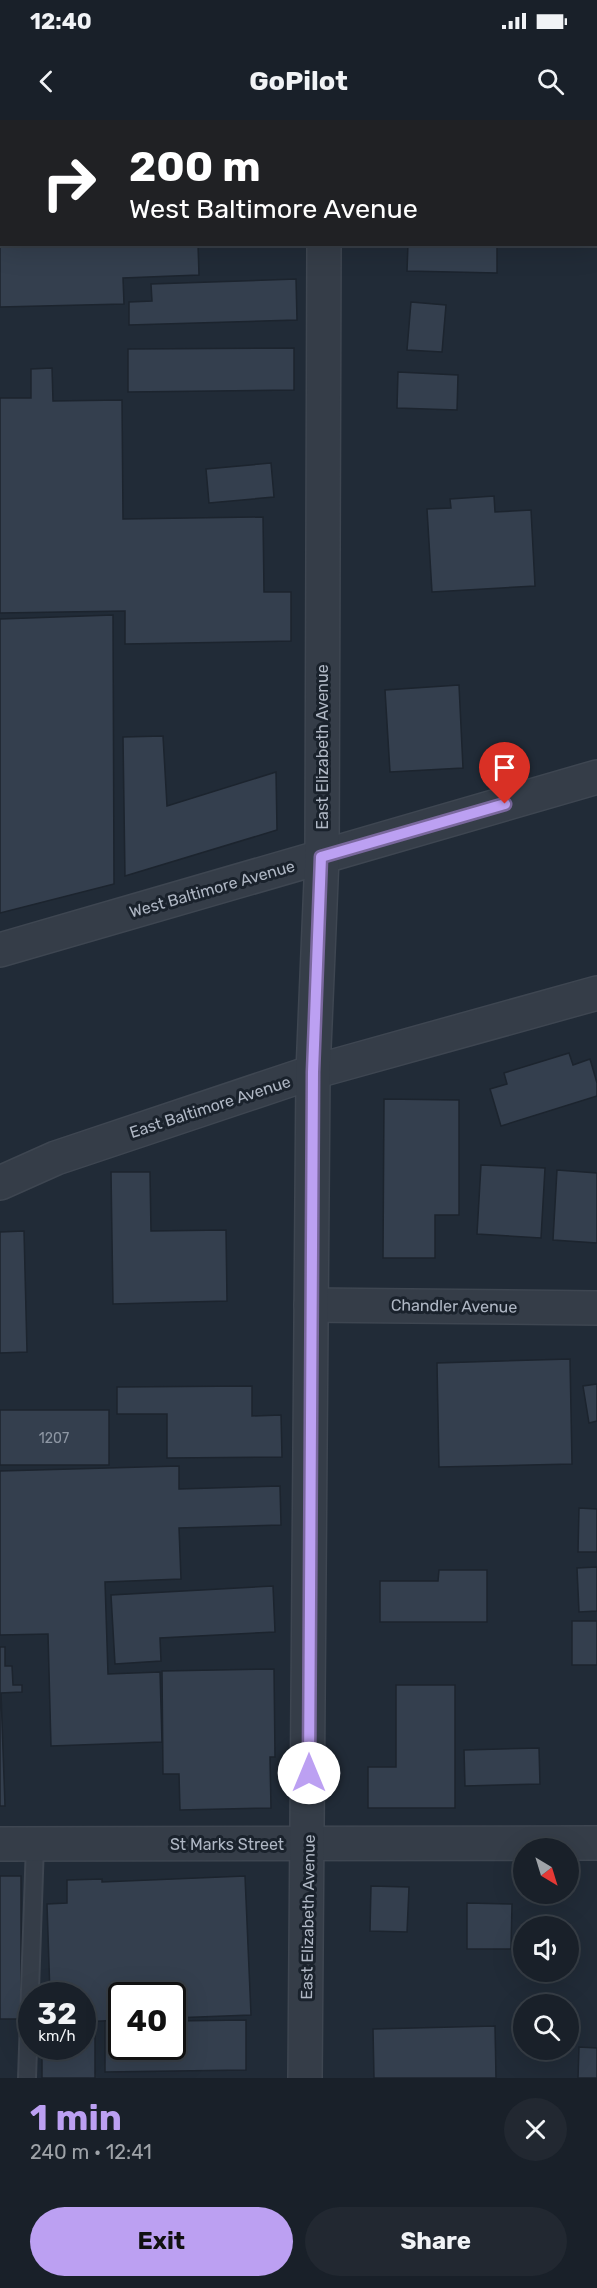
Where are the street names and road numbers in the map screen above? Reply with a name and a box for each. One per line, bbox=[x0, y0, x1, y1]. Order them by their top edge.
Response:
street label: East Elizabeth Avenue bbox=[313, 664, 332, 830]
street label: West Baltimore Avenue bbox=[127, 856, 297, 922]
street label: East Baltimore Avenue bbox=[127, 1072, 293, 1142]
street label: Chandler Avenue bbox=[391, 1295, 517, 1317]
street label: East Elizabeth Avenue bbox=[297, 1834, 319, 2000]
street label: St Marks Street bbox=[170, 1835, 284, 1854]

